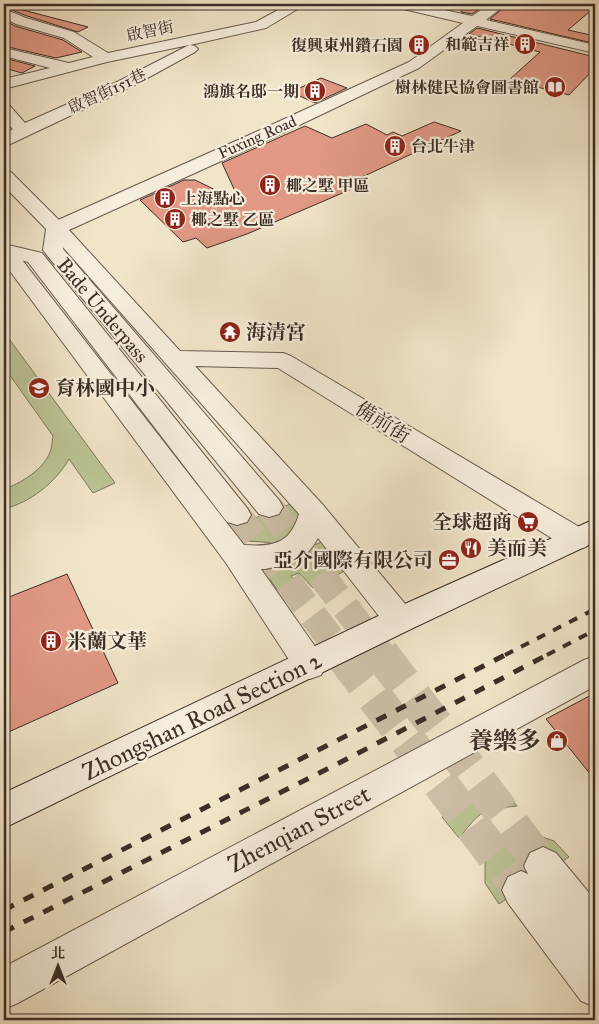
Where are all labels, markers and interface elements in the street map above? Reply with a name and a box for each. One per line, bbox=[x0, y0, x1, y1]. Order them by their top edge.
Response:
street label: 啟智街 bbox=[125, 17, 175, 45]
building icon: 和範吉祥 bbox=[513, 32, 537, 56]
building icon: 復興東州鑽石園 bbox=[407, 33, 431, 57]
place label: 和範吉祥 bbox=[445, 35, 510, 54]
place label: 復興東州鑽石園 bbox=[291, 36, 403, 55]
street label: 啟智街151巷 bbox=[65, 65, 149, 117]
library icon: 樹林健民協會圖書館 bbox=[543, 75, 567, 99]
place label: 樹林健民協會圖書館 bbox=[395, 78, 539, 97]
building icon: 鴻旗名邸一期 bbox=[303, 79, 327, 103]
place label: 鴻旗名邸一期 bbox=[203, 82, 299, 101]
street label: Fuxing Road bbox=[215, 111, 300, 164]
building icon: 台北牛津 bbox=[383, 134, 407, 158]
place label: 台北牛津 bbox=[411, 137, 475, 156]
building icon: 椰之墅 甲區 bbox=[258, 173, 282, 197]
place label: 椰之墅 甲區 bbox=[286, 176, 369, 195]
building icon: 上海點心 bbox=[153, 186, 177, 210]
place label: 上海點心 bbox=[181, 189, 245, 208]
building icon: 椰之墅 乙區 bbox=[163, 207, 187, 231]
place label: 椰之墅 乙區 bbox=[191, 210, 274, 229]
street label: Bade Underpass bbox=[52, 253, 154, 367]
temple icon: 海清宮 bbox=[218, 320, 242, 344]
place label: 海清宮 bbox=[246, 320, 306, 344]
school or university icon: 育林國中小 bbox=[27, 376, 51, 400]
place label: 育林國中小 bbox=[55, 376, 155, 400]
street label: 備前街 bbox=[351, 396, 415, 448]
place label: 全球超商 bbox=[432, 510, 512, 534]
supermarket icon: 全球超商 bbox=[516, 510, 540, 534]
restaurant icon: 美而美 bbox=[459, 536, 483, 560]
place label: 美而美 bbox=[487, 536, 547, 560]
place label: 亞介國際有限公司 bbox=[273, 548, 433, 572]
office icon: 亞介國際有限公司 bbox=[437, 548, 461, 572]
building icon: 米蘭文華 bbox=[39, 629, 63, 653]
place label: 米蘭文華 bbox=[67, 629, 147, 653]
street label: Zhongshan Road Section 2 bbox=[77, 645, 327, 787]
place label: 養樂多 bbox=[469, 726, 541, 756]
shop icon: 養樂多 bbox=[545, 729, 569, 753]
street label: Zhenqian Street bbox=[223, 779, 376, 879]
north arrow bbox=[32, 942, 82, 992]
text: 北 bbox=[51, 945, 65, 962]

